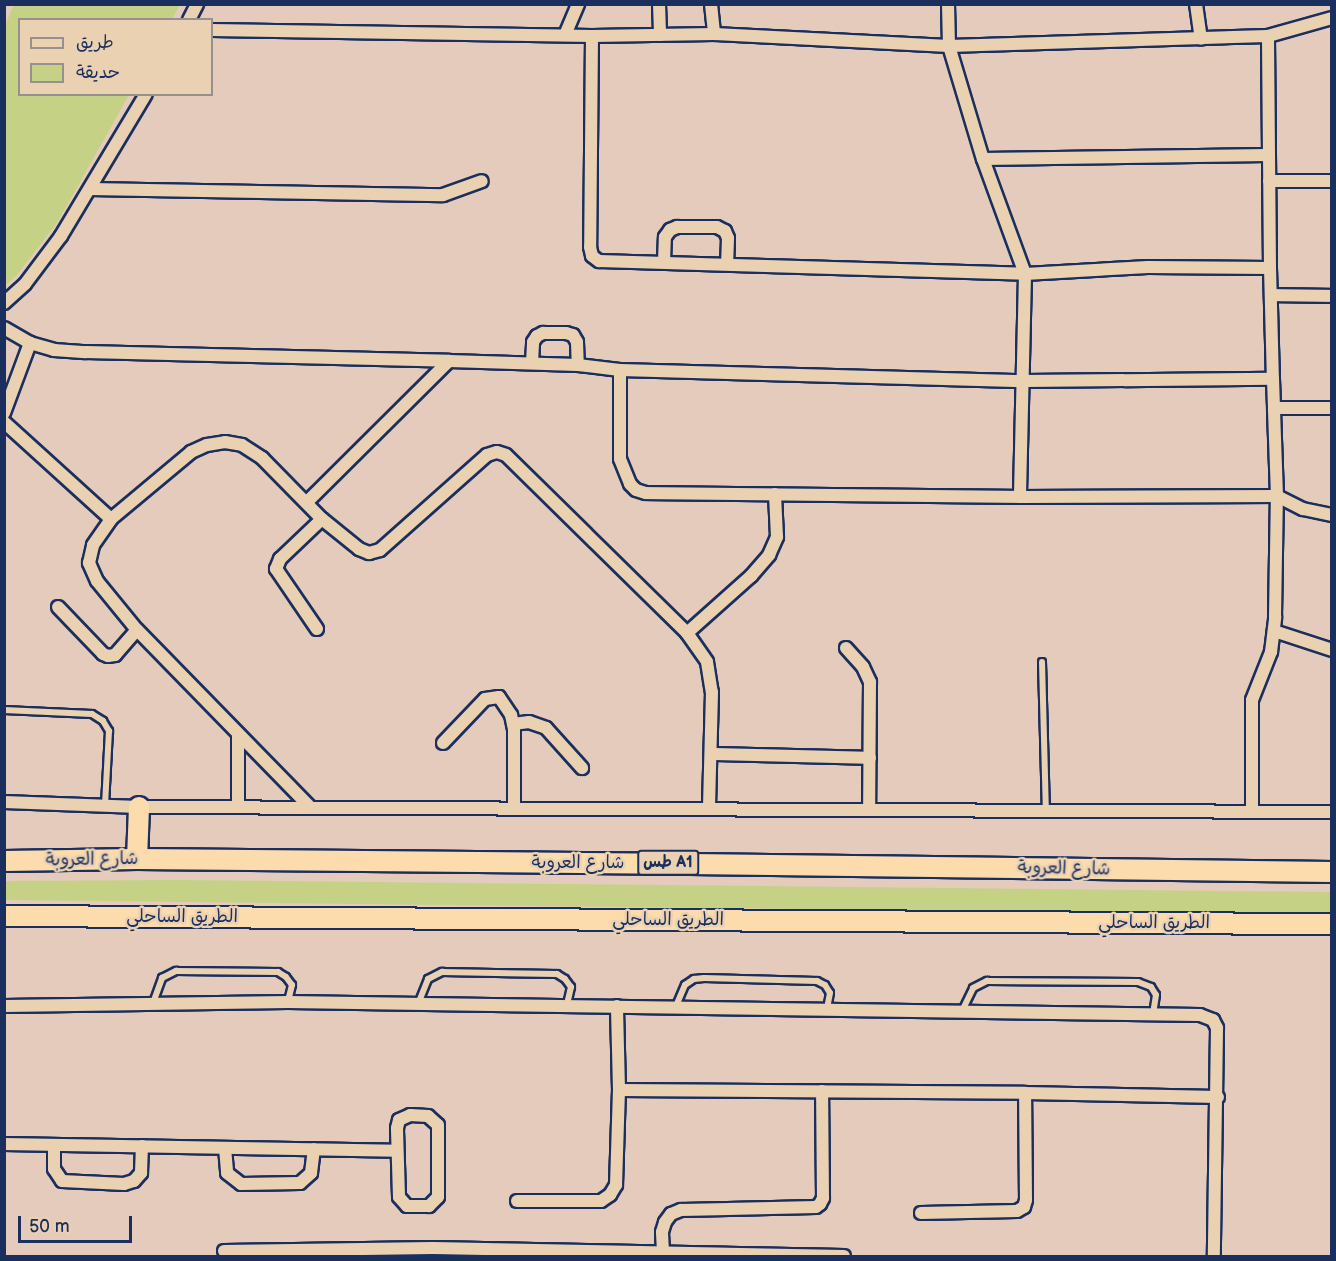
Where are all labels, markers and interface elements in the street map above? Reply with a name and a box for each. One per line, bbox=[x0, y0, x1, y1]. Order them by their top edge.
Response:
legend bbox=[18, 18, 213, 96]
text: طريق bbox=[76, 32, 114, 53]
text: حديقة bbox=[76, 62, 120, 83]
street label: شارع العروبة bbox=[45, 848, 139, 872]
road number: طس A1 bbox=[636, 850, 700, 876]
street label: شارع العروبة bbox=[532, 852, 624, 874]
street label: شارع العروبة bbox=[1017, 857, 1111, 881]
street label: الطريق الساحلي bbox=[126, 906, 238, 928]
street label: الطريق الساحلي bbox=[612, 909, 724, 931]
street label: الطريق الساحلي bbox=[1098, 912, 1210, 934]
scale bar bbox=[21, 1204, 135, 1242]
text: 50 m bbox=[29, 1216, 70, 1237]

